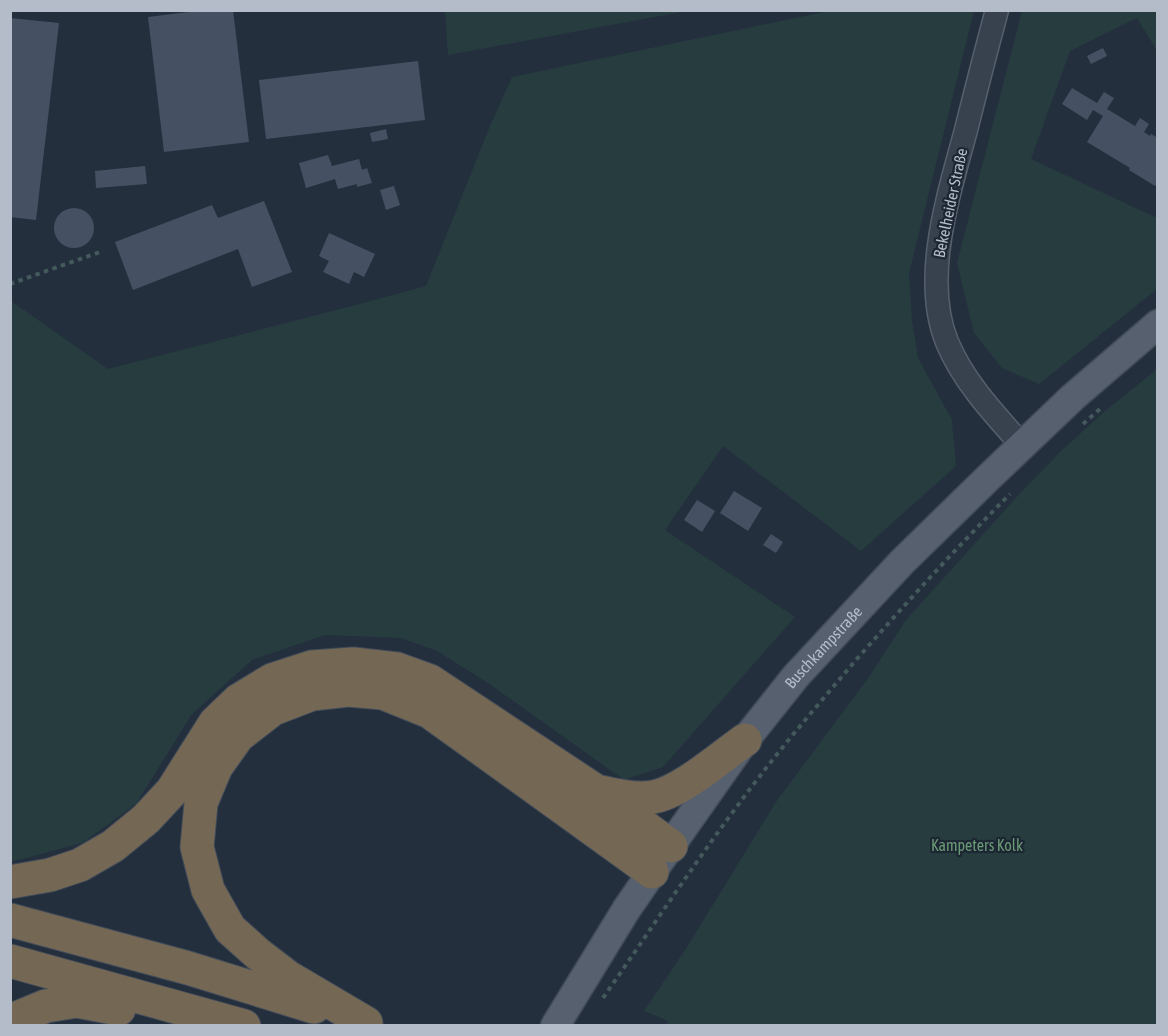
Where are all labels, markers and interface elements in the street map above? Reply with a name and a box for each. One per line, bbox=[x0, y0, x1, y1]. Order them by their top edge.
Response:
street label: Bekelheider Straße bbox=[930, 147, 970, 259]
street label: Buschkampstraße bbox=[781, 602, 865, 692]
park label: Kampeters Kolk bbox=[931, 836, 1023, 855]

